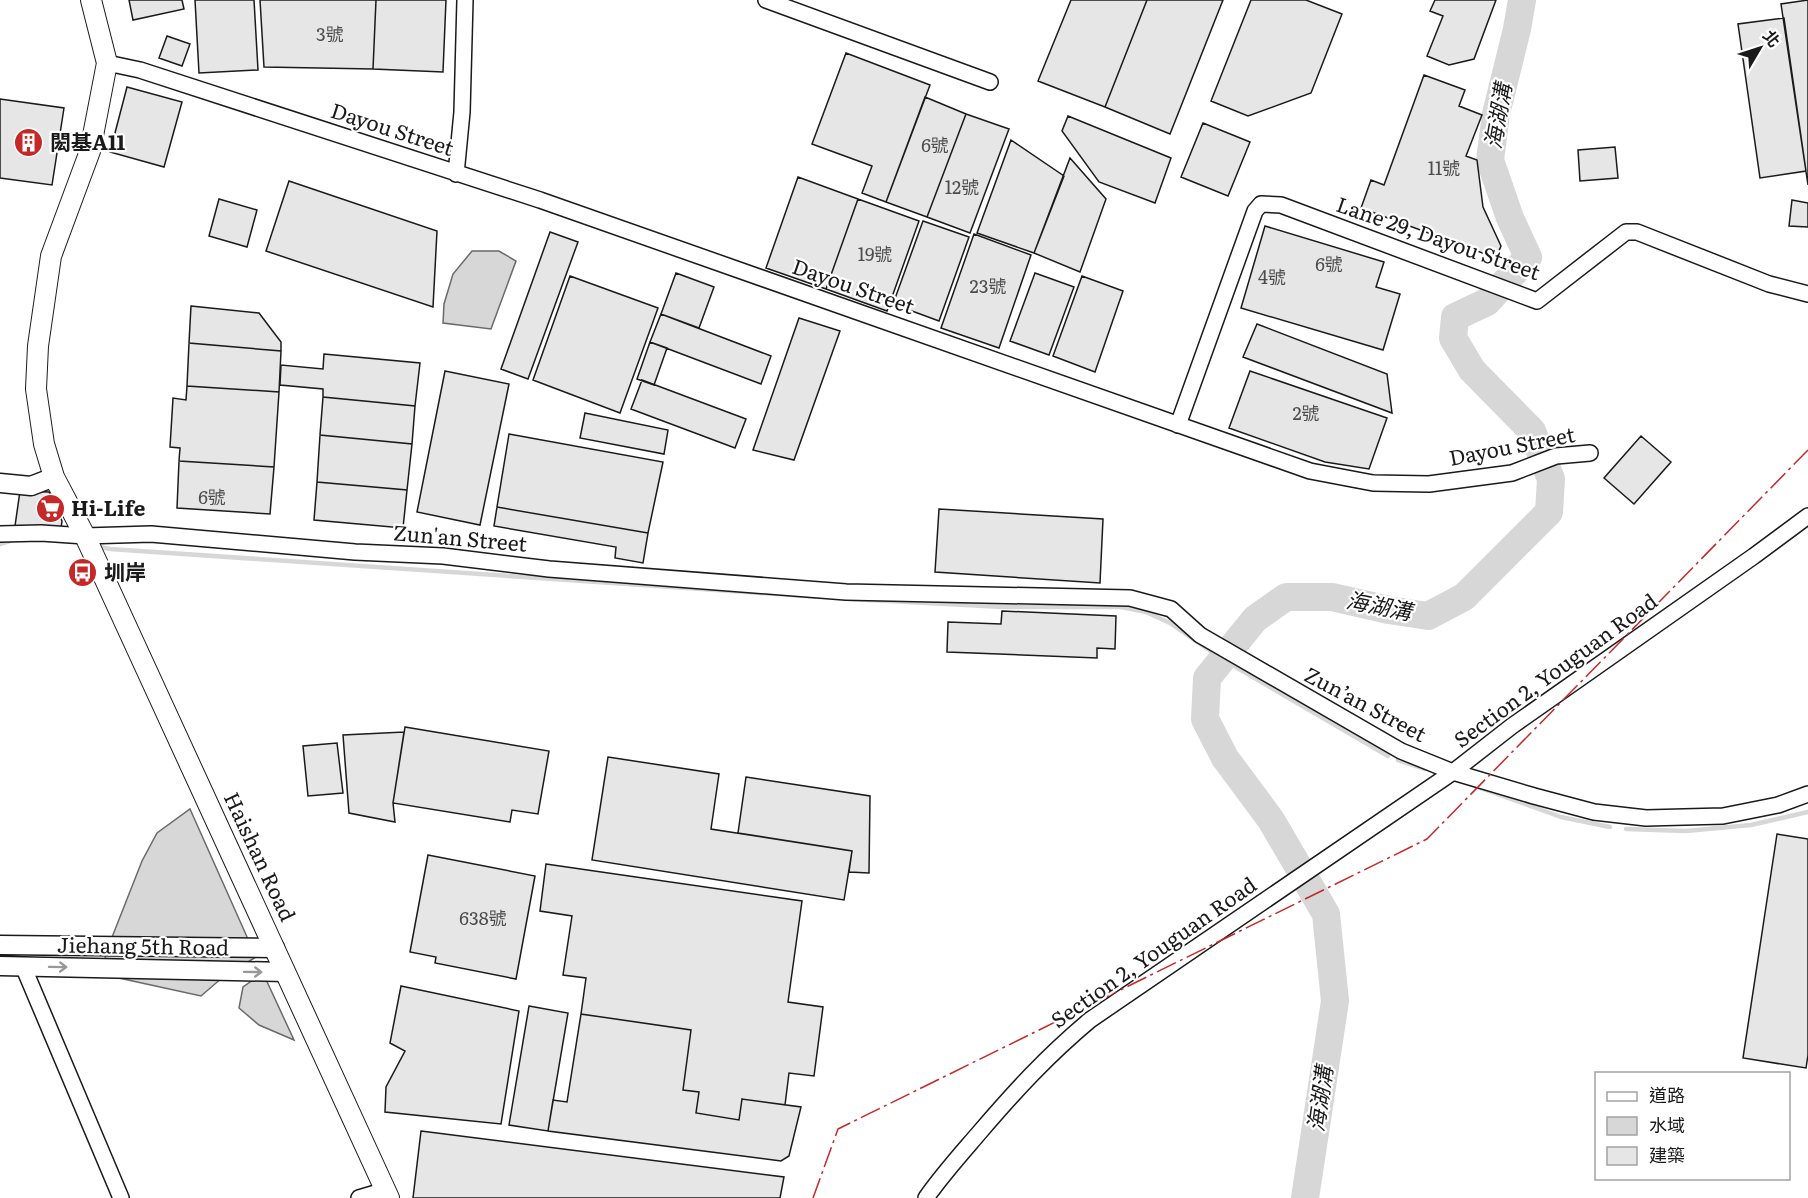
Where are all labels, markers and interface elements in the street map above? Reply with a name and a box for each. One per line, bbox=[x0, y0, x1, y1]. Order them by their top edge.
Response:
north arrow bbox=[1730, 18, 1790, 78]
house number: 3號 bbox=[316, 20, 344, 47]
text: 北 bbox=[1758, 24, 1787, 52]
water label: 海湖溝 bbox=[1475, 77, 1519, 151]
street label: Dayou Street bbox=[327, 93, 459, 162]
place label: 閎基A11 bbox=[50, 125, 126, 156]
building icon: 閎基A11 bbox=[13, 127, 45, 159]
house number: 6號 bbox=[921, 131, 949, 158]
house number: 11號 bbox=[1428, 154, 1460, 181]
house number: 12號 bbox=[945, 173, 979, 200]
street label: Lane 29, Dayou Street bbox=[1333, 187, 1545, 286]
house number: 19號 bbox=[858, 240, 892, 267]
street label: Dayou Street bbox=[788, 249, 920, 320]
house number: 6號 bbox=[1315, 250, 1343, 277]
house number: 4號 bbox=[1258, 263, 1286, 290]
house number: 23號 bbox=[970, 272, 1006, 299]
house number: 2號 bbox=[1292, 399, 1320, 426]
street label: Dayou Street bbox=[1446, 417, 1578, 472]
house number: 6號 bbox=[198, 483, 226, 510]
place label: Hi-Life bbox=[71, 491, 145, 522]
supermarket icon: Hi-Life bbox=[34, 493, 66, 525]
street label: Zun'an Street bbox=[392, 515, 529, 558]
place label: 圳岸 bbox=[104, 555, 146, 586]
bus stop icon: 圳岸 bbox=[67, 557, 99, 589]
water label: 海湖溝 bbox=[1344, 582, 1418, 628]
street label: Section 2, Youguan Road bbox=[1446, 584, 1663, 754]
street label: Zun’an Street bbox=[1300, 658, 1433, 748]
street label: Haishan Road bbox=[218, 786, 305, 926]
street label: Section 2, Youguan Road bbox=[1043, 868, 1262, 1034]
house number: 638號 bbox=[459, 904, 507, 931]
street label: Jiehang 5th Road bbox=[57, 928, 230, 962]
one-way arrow bbox=[48, 961, 68, 973]
one-way arrow bbox=[243, 966, 263, 977]
water label: 海湖溝 bbox=[1298, 1061, 1340, 1134]
legend bbox=[1595, 1072, 1790, 1180]
text: 道路 bbox=[1649, 1081, 1685, 1108]
text: 水域 bbox=[1649, 1111, 1685, 1138]
text: 建築 bbox=[1649, 1141, 1685, 1168]

